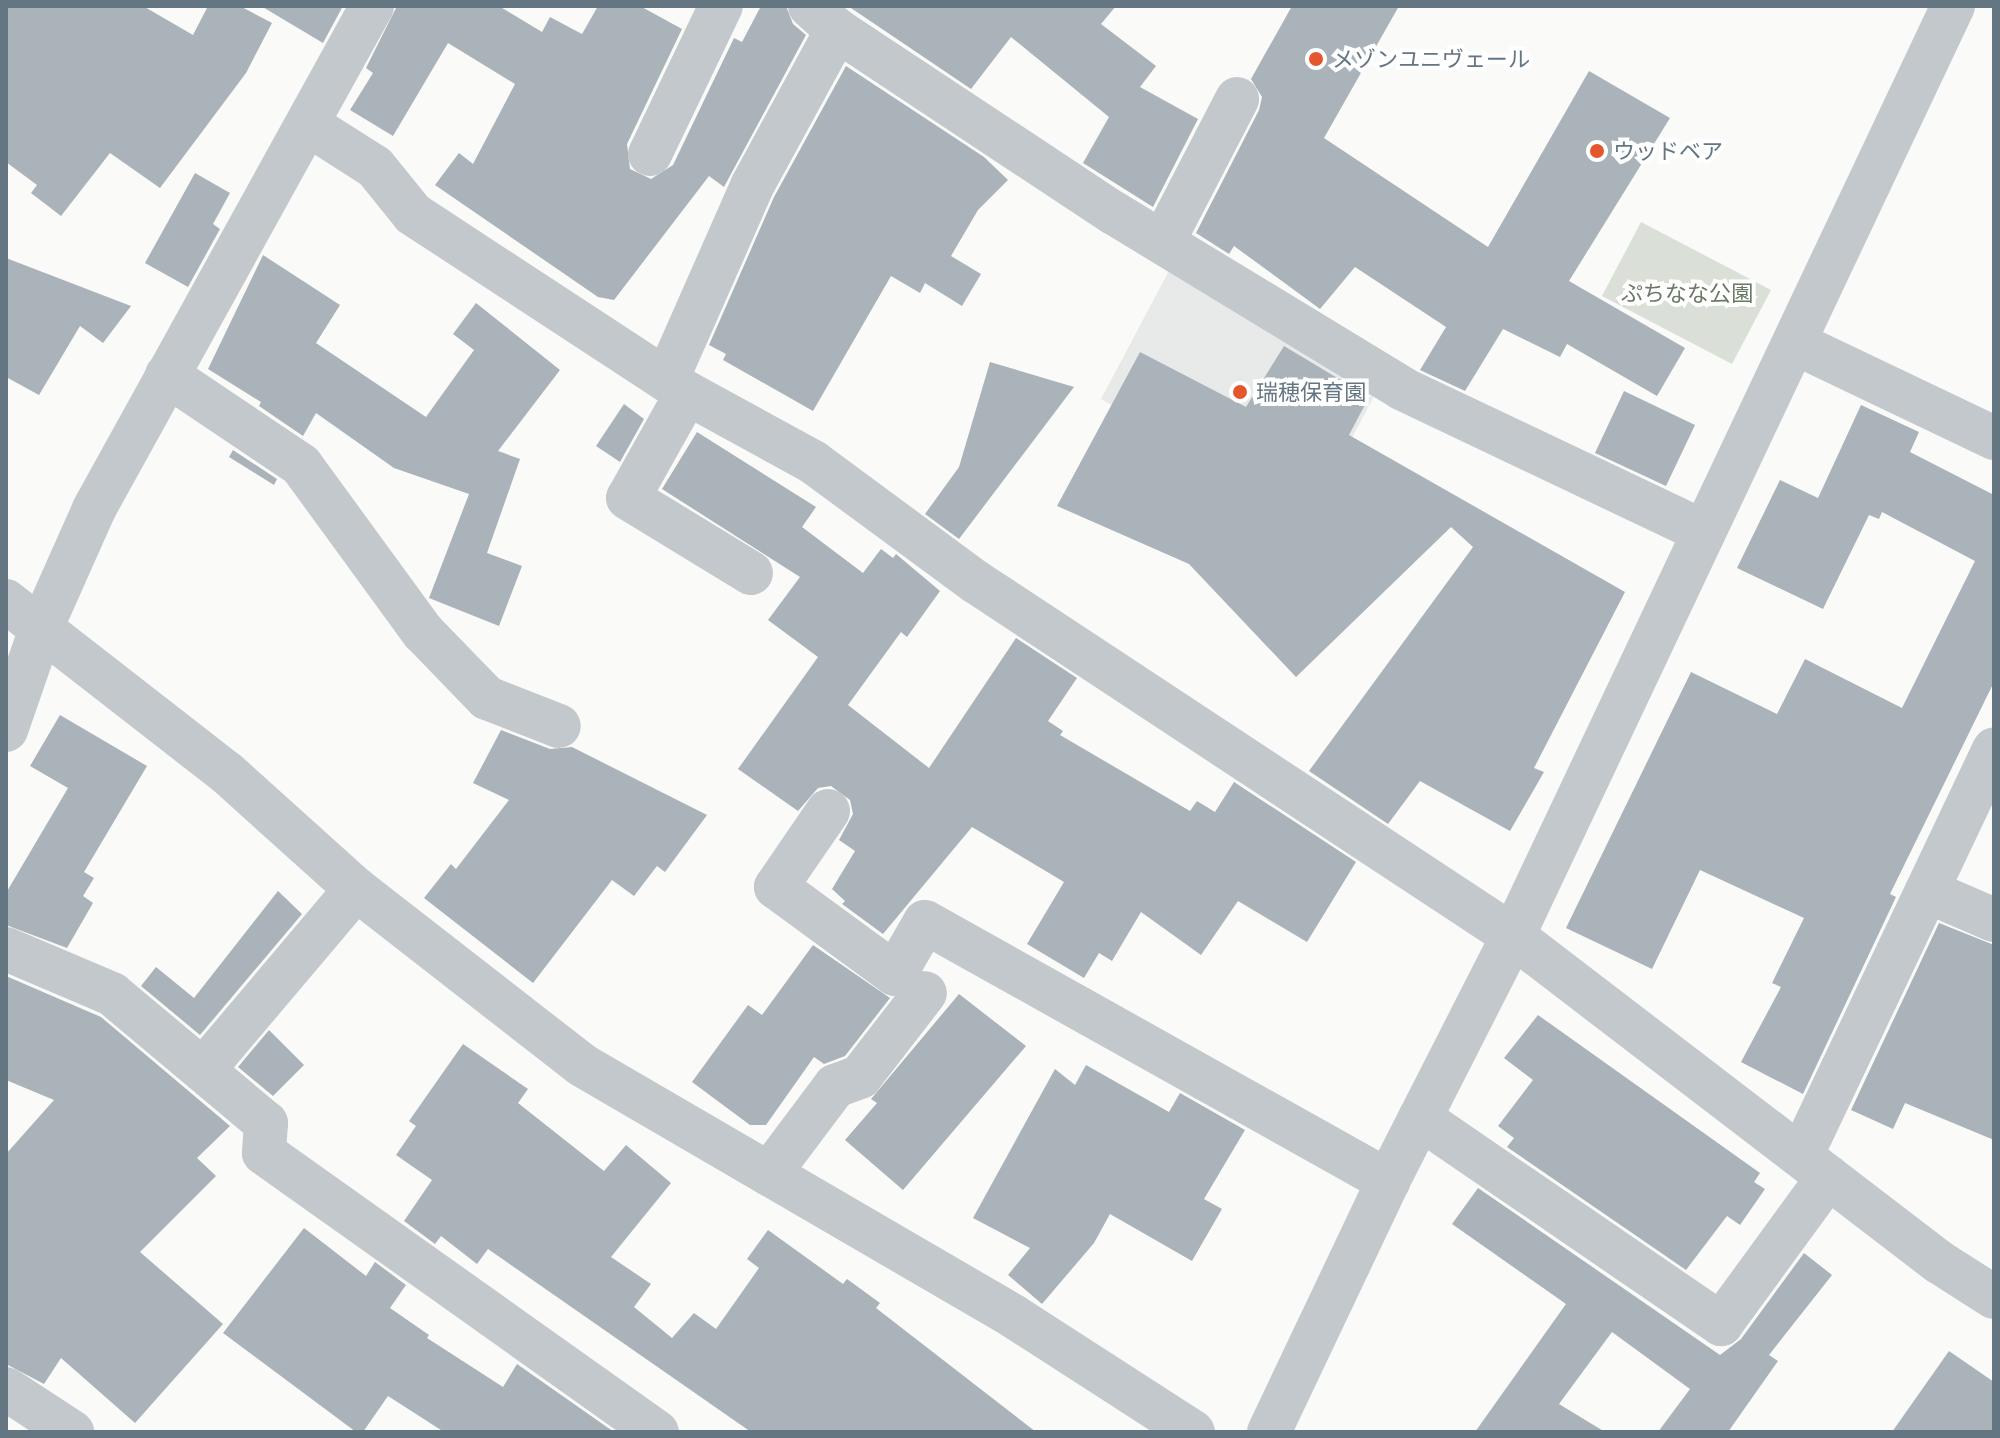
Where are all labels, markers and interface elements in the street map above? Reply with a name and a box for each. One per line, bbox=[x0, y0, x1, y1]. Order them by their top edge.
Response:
place label: メゾンユニヴェール bbox=[1332, 46, 1530, 72]
marker: メゾンユニヴェール bbox=[1307, 50, 1325, 68]
place label: ウッドベア bbox=[1613, 138, 1723, 164]
marker: ウッドベア bbox=[1588, 142, 1606, 160]
park label: ぷちなな公園 bbox=[1621, 280, 1753, 306]
place label: 瑞穂保育園 bbox=[1256, 379, 1366, 405]
marker: 瑞穂保育園 bbox=[1231, 383, 1249, 401]

